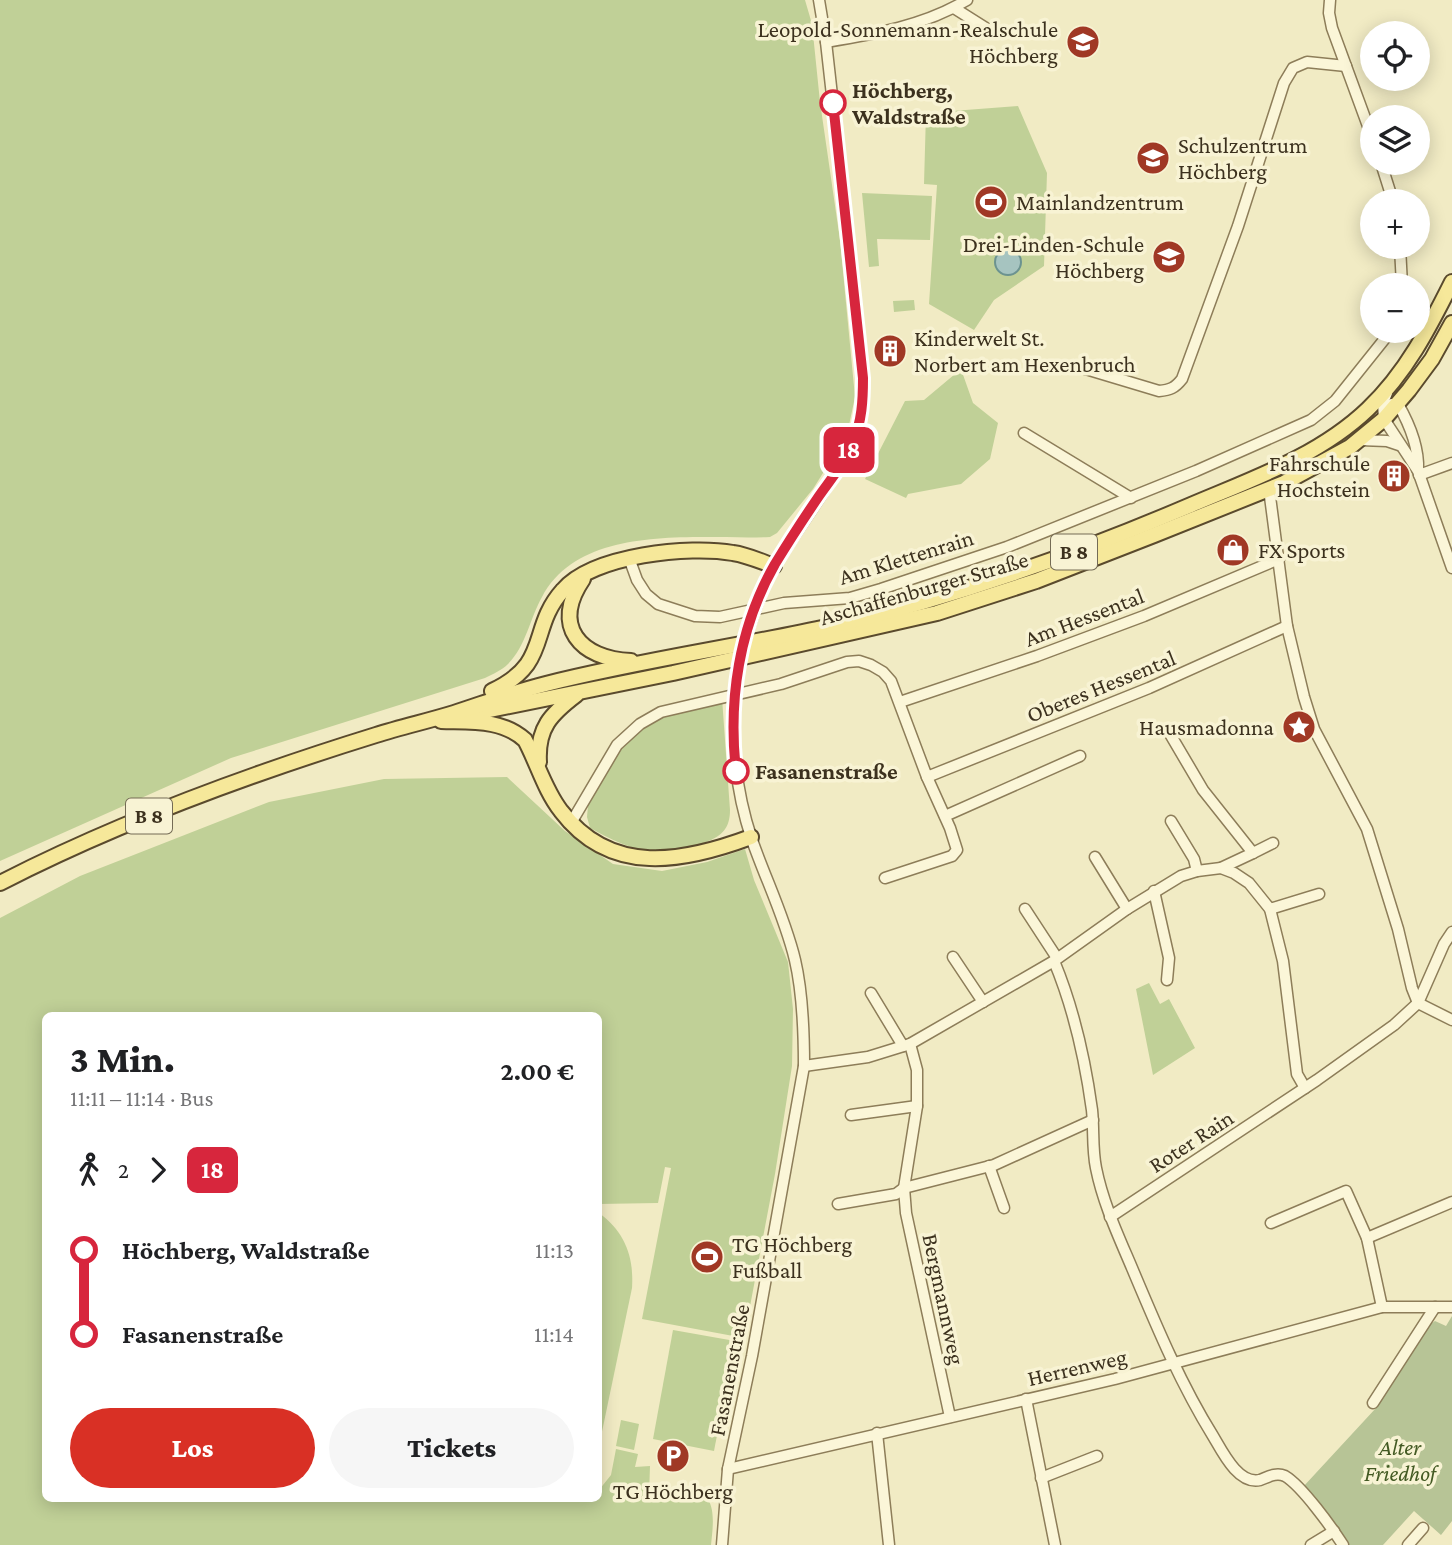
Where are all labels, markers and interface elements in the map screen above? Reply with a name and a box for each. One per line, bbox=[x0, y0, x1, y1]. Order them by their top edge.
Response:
place label: Leopold-Sonnemann-Realschule Höchberg bbox=[757, 16, 1058, 68]
map controls bbox=[1360, 21, 1430, 343]
button: locate bbox=[1360, 21, 1430, 91]
school or university icon: Leopold-Sonnemann-Realschule Höchberg bbox=[1064, 23, 1102, 61]
place label: Höchberg, Waldstraße bbox=[851, 77, 966, 129]
marker: Höchberg, Waldstraße bbox=[820, 90, 846, 116]
button: layers bbox=[1360, 105, 1430, 175]
place label: Schulzentrum Höchberg bbox=[1178, 132, 1307, 184]
school or university icon: Schulzentrum Höchberg bbox=[1134, 139, 1172, 177]
sports icon: Mainlandzentrum bbox=[972, 183, 1010, 221]
place label: Mainlandzentrum bbox=[1016, 189, 1184, 215]
button: + bbox=[1360, 189, 1430, 259]
place label: Drei-Linden-Schule Höchberg bbox=[963, 231, 1144, 283]
school or university icon: Drei-Linden-Schule Höchberg bbox=[1150, 238, 1188, 276]
button: − bbox=[1360, 273, 1430, 343]
place label: Kinderwelt St. Norbert am Hexenbruch bbox=[914, 325, 1136, 377]
building icon: Kinderwelt St. Norbert am Hexenbruch bbox=[871, 332, 909, 370]
line badge: 18 bbox=[818, 427, 880, 473]
text: 18 bbox=[838, 436, 860, 463]
place label: Fahrschule Hochstein bbox=[1269, 450, 1370, 502]
building icon: Fahrschule Hochstein bbox=[1375, 457, 1413, 495]
street label: Am Klettenrain bbox=[835, 524, 977, 590]
shop icon: FX Sports bbox=[1214, 531, 1252, 569]
road number: B 8 bbox=[1051, 534, 1097, 570]
place label: FX Sports bbox=[1258, 537, 1345, 563]
street label: Aschaffenburger Straße bbox=[817, 546, 1031, 630]
street label: Am Hessental bbox=[1021, 582, 1147, 652]
street label: Oberes Hessental bbox=[1023, 644, 1179, 728]
place icon: Hausmadonna bbox=[1280, 708, 1318, 746]
place label: Hausmadonna bbox=[1139, 714, 1274, 740]
marker: Fasanenstraße bbox=[723, 758, 749, 784]
place label: Fasanenstraße bbox=[755, 758, 898, 784]
road number: B 8 bbox=[126, 798, 172, 834]
text: 3 Min. bbox=[70, 1038, 175, 1080]
text: 2.00 € bbox=[500, 1057, 574, 1086]
text: 11:11 – 11:14 · Bus bbox=[70, 1085, 214, 1111]
street label: Roter Rain bbox=[1144, 1104, 1238, 1178]
icon: walk bbox=[70, 1151, 108, 1189]
icon: forward bbox=[139, 1151, 177, 1189]
text: 18 bbox=[201, 1156, 224, 1183]
text: 2 bbox=[118, 1157, 129, 1183]
place label: TG Höchberg Fußball bbox=[732, 1231, 852, 1283]
street label: Bergmannweg bbox=[917, 1231, 971, 1367]
text: Höchberg, Waldstraße bbox=[122, 1236, 369, 1265]
text: 11:13 bbox=[535, 1237, 574, 1263]
sports icon: TG Höchberg Fußball bbox=[688, 1238, 726, 1276]
street label: Fasanenstraße bbox=[703, 1302, 755, 1438]
text: Fasanenstraße bbox=[122, 1320, 283, 1349]
text: 11:14 bbox=[534, 1321, 574, 1347]
street label: Herrenweg bbox=[1025, 1343, 1129, 1391]
button: Los bbox=[70, 1408, 315, 1488]
button: Tickets bbox=[329, 1408, 574, 1488]
park label: Alter Friedhof bbox=[1364, 1434, 1439, 1486]
parking icon: TG Höchberg bbox=[654, 1437, 692, 1475]
place label: TG Höchberg bbox=[613, 1478, 733, 1504]

